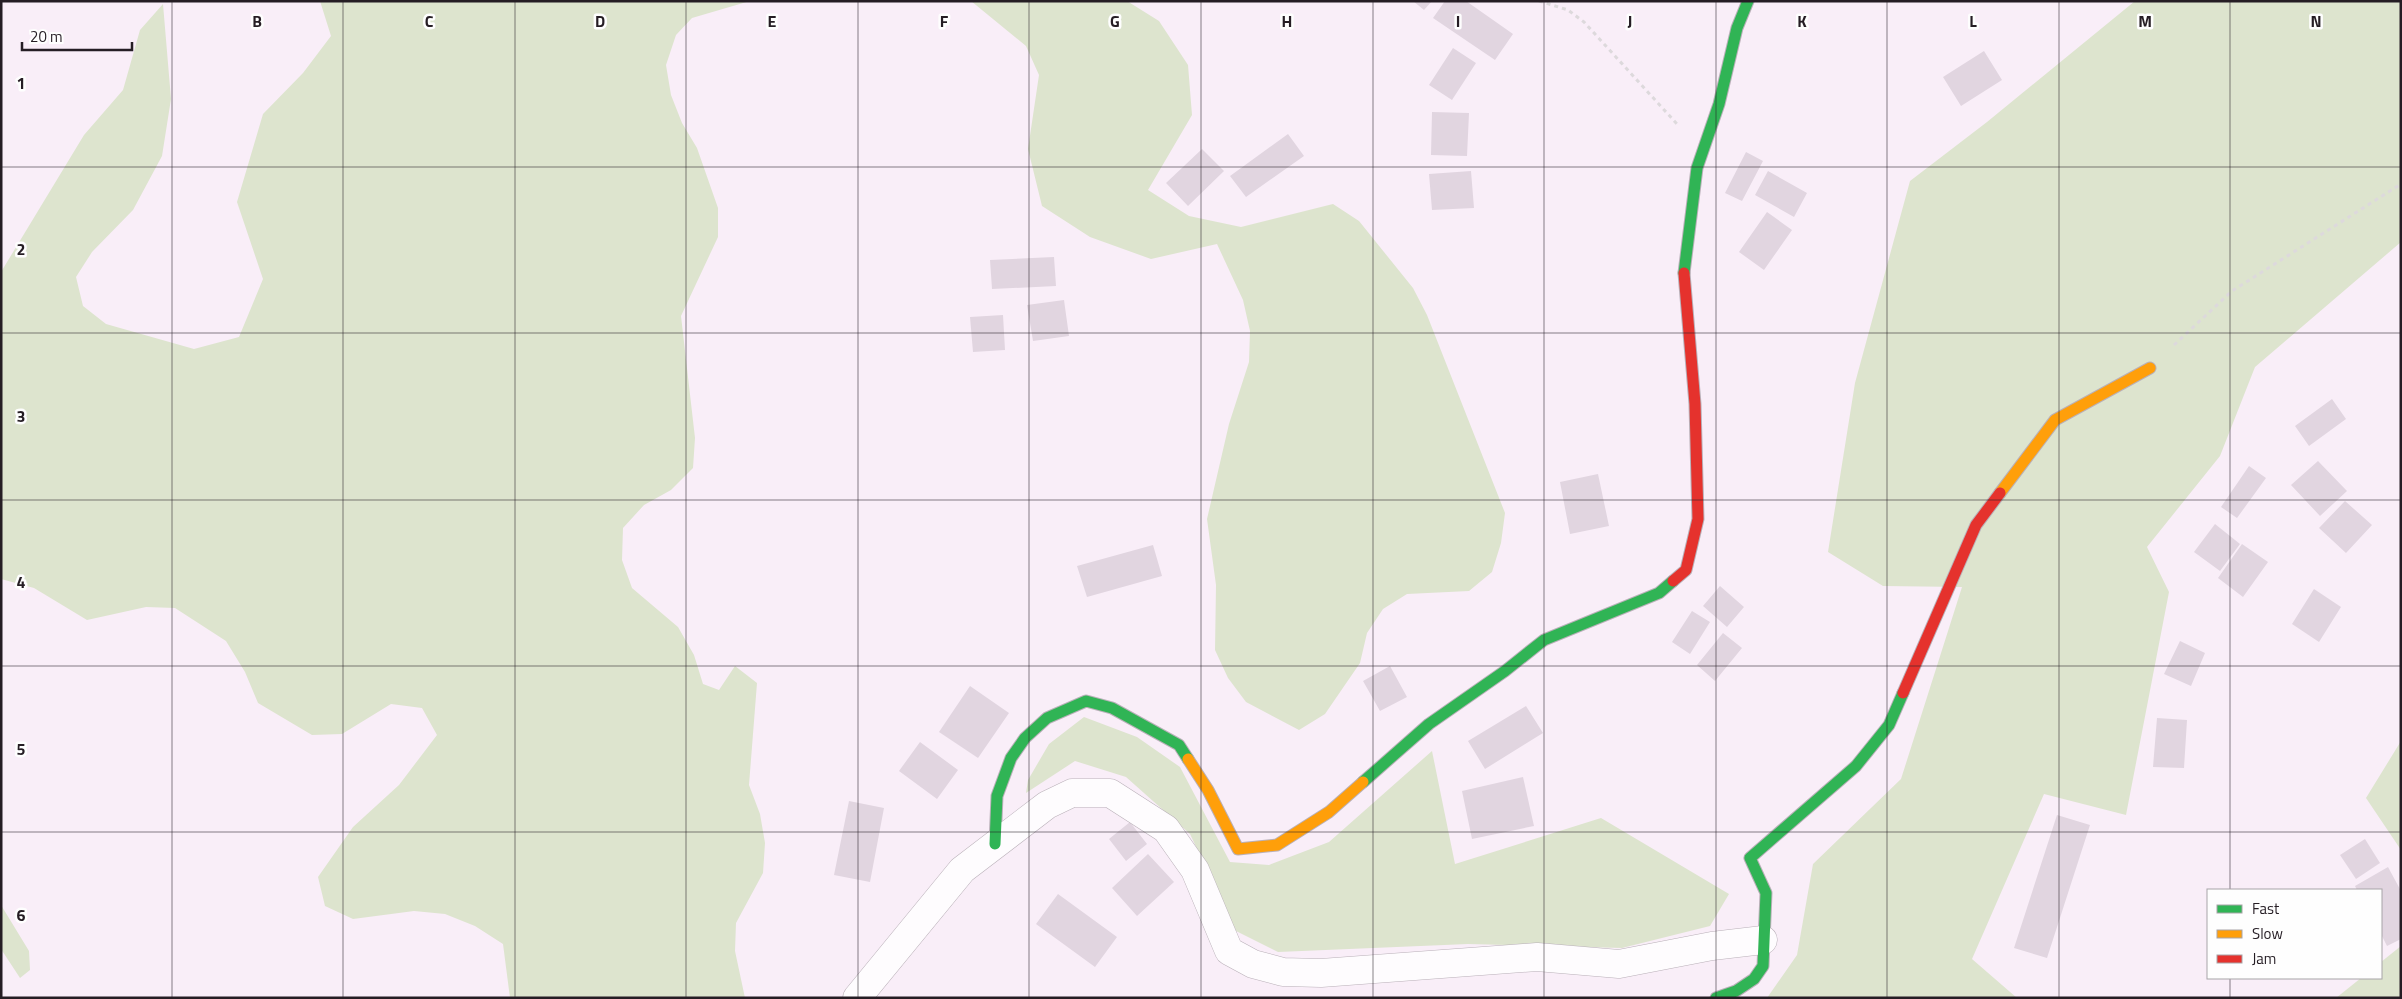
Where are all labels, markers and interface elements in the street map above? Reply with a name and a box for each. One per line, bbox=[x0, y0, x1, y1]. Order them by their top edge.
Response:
text: B bbox=[252, 9, 262, 33]
text: C bbox=[425, 9, 434, 33]
text: D bbox=[595, 9, 605, 33]
text: E bbox=[768, 9, 777, 33]
text: F bbox=[940, 9, 949, 33]
text: G bbox=[1110, 9, 1120, 33]
text: H bbox=[1282, 9, 1292, 33]
text: I bbox=[1456, 9, 1460, 33]
text: J bbox=[1628, 9, 1632, 33]
text: K bbox=[1797, 9, 1807, 33]
text: L bbox=[1969, 9, 1977, 33]
text: M bbox=[2138, 9, 2152, 33]
text: N bbox=[2310, 9, 2322, 33]
scale bar bbox=[22, 20, 132, 52]
text: 20 m bbox=[30, 25, 63, 48]
text: 1 bbox=[17, 71, 25, 95]
text: 2 bbox=[17, 237, 25, 261]
text: 3 bbox=[17, 404, 25, 428]
text: 4 bbox=[17, 570, 26, 594]
text: 5 bbox=[17, 737, 26, 761]
legend bbox=[2207, 889, 2382, 979]
text: Fast bbox=[2252, 897, 2280, 920]
text: 6 bbox=[17, 903, 26, 927]
text: Slow bbox=[2252, 922, 2283, 945]
text: Jam bbox=[2252, 947, 2276, 970]

